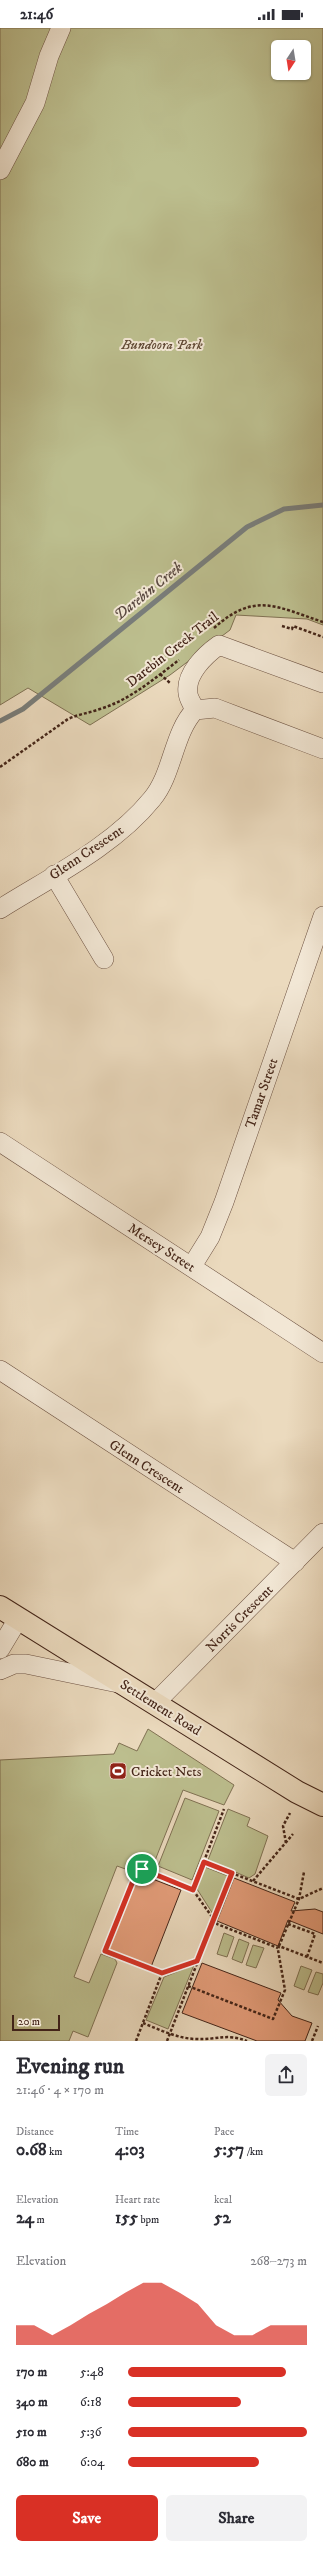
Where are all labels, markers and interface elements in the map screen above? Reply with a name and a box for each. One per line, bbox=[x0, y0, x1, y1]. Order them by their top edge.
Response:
text: 21:46 bbox=[20, 5, 53, 24]
north arrow bbox=[271, 40, 311, 80]
map controls bbox=[271, 40, 311, 80]
park label: Bundoora Park bbox=[120, 336, 203, 354]
water label: Darebin Creek bbox=[110, 558, 187, 625]
street label: Darebin Creek Trail bbox=[123, 608, 223, 691]
street label: Glenn Crescent bbox=[46, 821, 128, 884]
street label: Tamar Street bbox=[242, 1055, 283, 1131]
street label: Mersey Street bbox=[124, 1219, 199, 1277]
street label: Glenn Crescent bbox=[106, 1436, 188, 1498]
street label: Norris Crescent bbox=[202, 1581, 278, 1656]
street label: Settlement Road bbox=[117, 1676, 204, 1740]
sports icon: Cricket Nets bbox=[108, 1761, 128, 1781]
place label: Cricket Nets bbox=[131, 1763, 202, 1781]
pin bbox=[125, 1852, 159, 1886]
icon: arrive bbox=[131, 1858, 153, 1880]
scale bar bbox=[12, 2013, 60, 2032]
text: 20 m bbox=[18, 2015, 40, 2029]
text: Evening run bbox=[16, 2053, 124, 2080]
button: share bbox=[265, 2054, 307, 2096]
text: 21:46 · 4 × 170 m bbox=[16, 2082, 104, 2098]
text: Distance bbox=[16, 2125, 54, 2139]
text: Time bbox=[115, 2125, 139, 2139]
text: Pace bbox=[214, 2125, 234, 2139]
text: 0.68 bbox=[16, 2139, 47, 2161]
text: 4:03 bbox=[115, 2139, 145, 2161]
text: 5:57 bbox=[214, 2139, 244, 2161]
text: km bbox=[47, 2145, 63, 2159]
text: /km bbox=[244, 2145, 263, 2159]
text: Elevation bbox=[16, 2193, 59, 2207]
text: Heart rate bbox=[115, 2193, 160, 2207]
text: kcal bbox=[214, 2193, 232, 2207]
text: 24 bbox=[16, 2207, 34, 2229]
text: 155 bbox=[115, 2207, 138, 2229]
text: 52 bbox=[214, 2207, 231, 2229]
text: m bbox=[34, 2213, 45, 2227]
text: bpm bbox=[138, 2213, 159, 2227]
text: Elevation bbox=[16, 2253, 66, 2269]
text: 268–273 m bbox=[250, 2253, 307, 2269]
text: 170 m bbox=[16, 2364, 47, 2380]
text: 5:48 bbox=[80, 2364, 104, 2380]
text: 340 m bbox=[16, 2394, 48, 2410]
text: 6:18 bbox=[80, 2394, 101, 2410]
text: 510 m bbox=[16, 2424, 47, 2440]
text: 5:36 bbox=[80, 2424, 101, 2440]
text: 680 m bbox=[16, 2454, 49, 2470]
text: 6:04 bbox=[80, 2454, 105, 2470]
button: Save bbox=[16, 2495, 158, 2541]
button: Share bbox=[166, 2495, 307, 2541]

